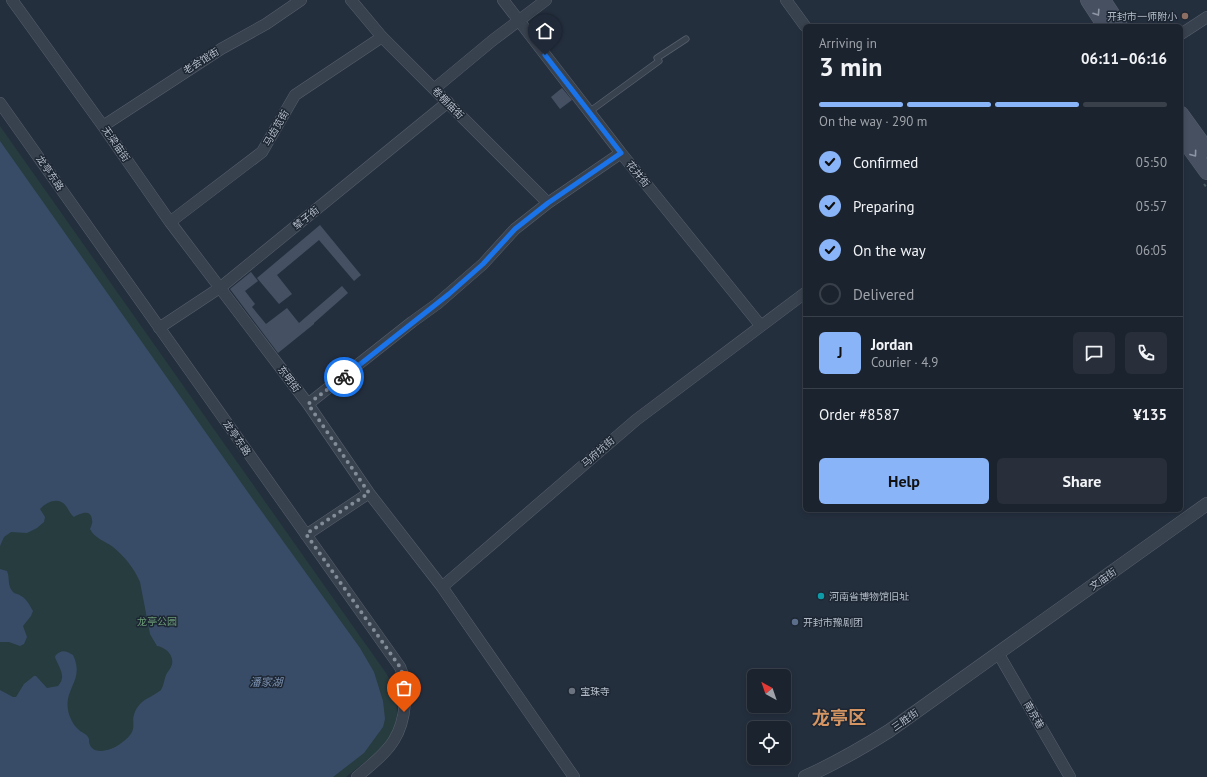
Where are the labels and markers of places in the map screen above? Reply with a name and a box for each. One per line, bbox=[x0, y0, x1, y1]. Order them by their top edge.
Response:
place label: 开封市一师附小 bbox=[1107, 10, 1177, 23]
marker: 开封市一师附小 bbox=[1180, 11, 1190, 21]
pin bbox=[528, 14, 562, 55]
place label: 河南省博物馆旧址 bbox=[829, 590, 909, 603]
marker: 河南省博物馆旧址 bbox=[816, 591, 826, 601]
place label: 开封市豫剧团 bbox=[803, 616, 863, 629]
marker: 开封市豫剧团 bbox=[790, 617, 800, 627]
pin bbox=[387, 671, 421, 712]
place label: 宝珠寺 bbox=[580, 685, 610, 698]
marker: 宝珠寺 bbox=[567, 686, 577, 696]

